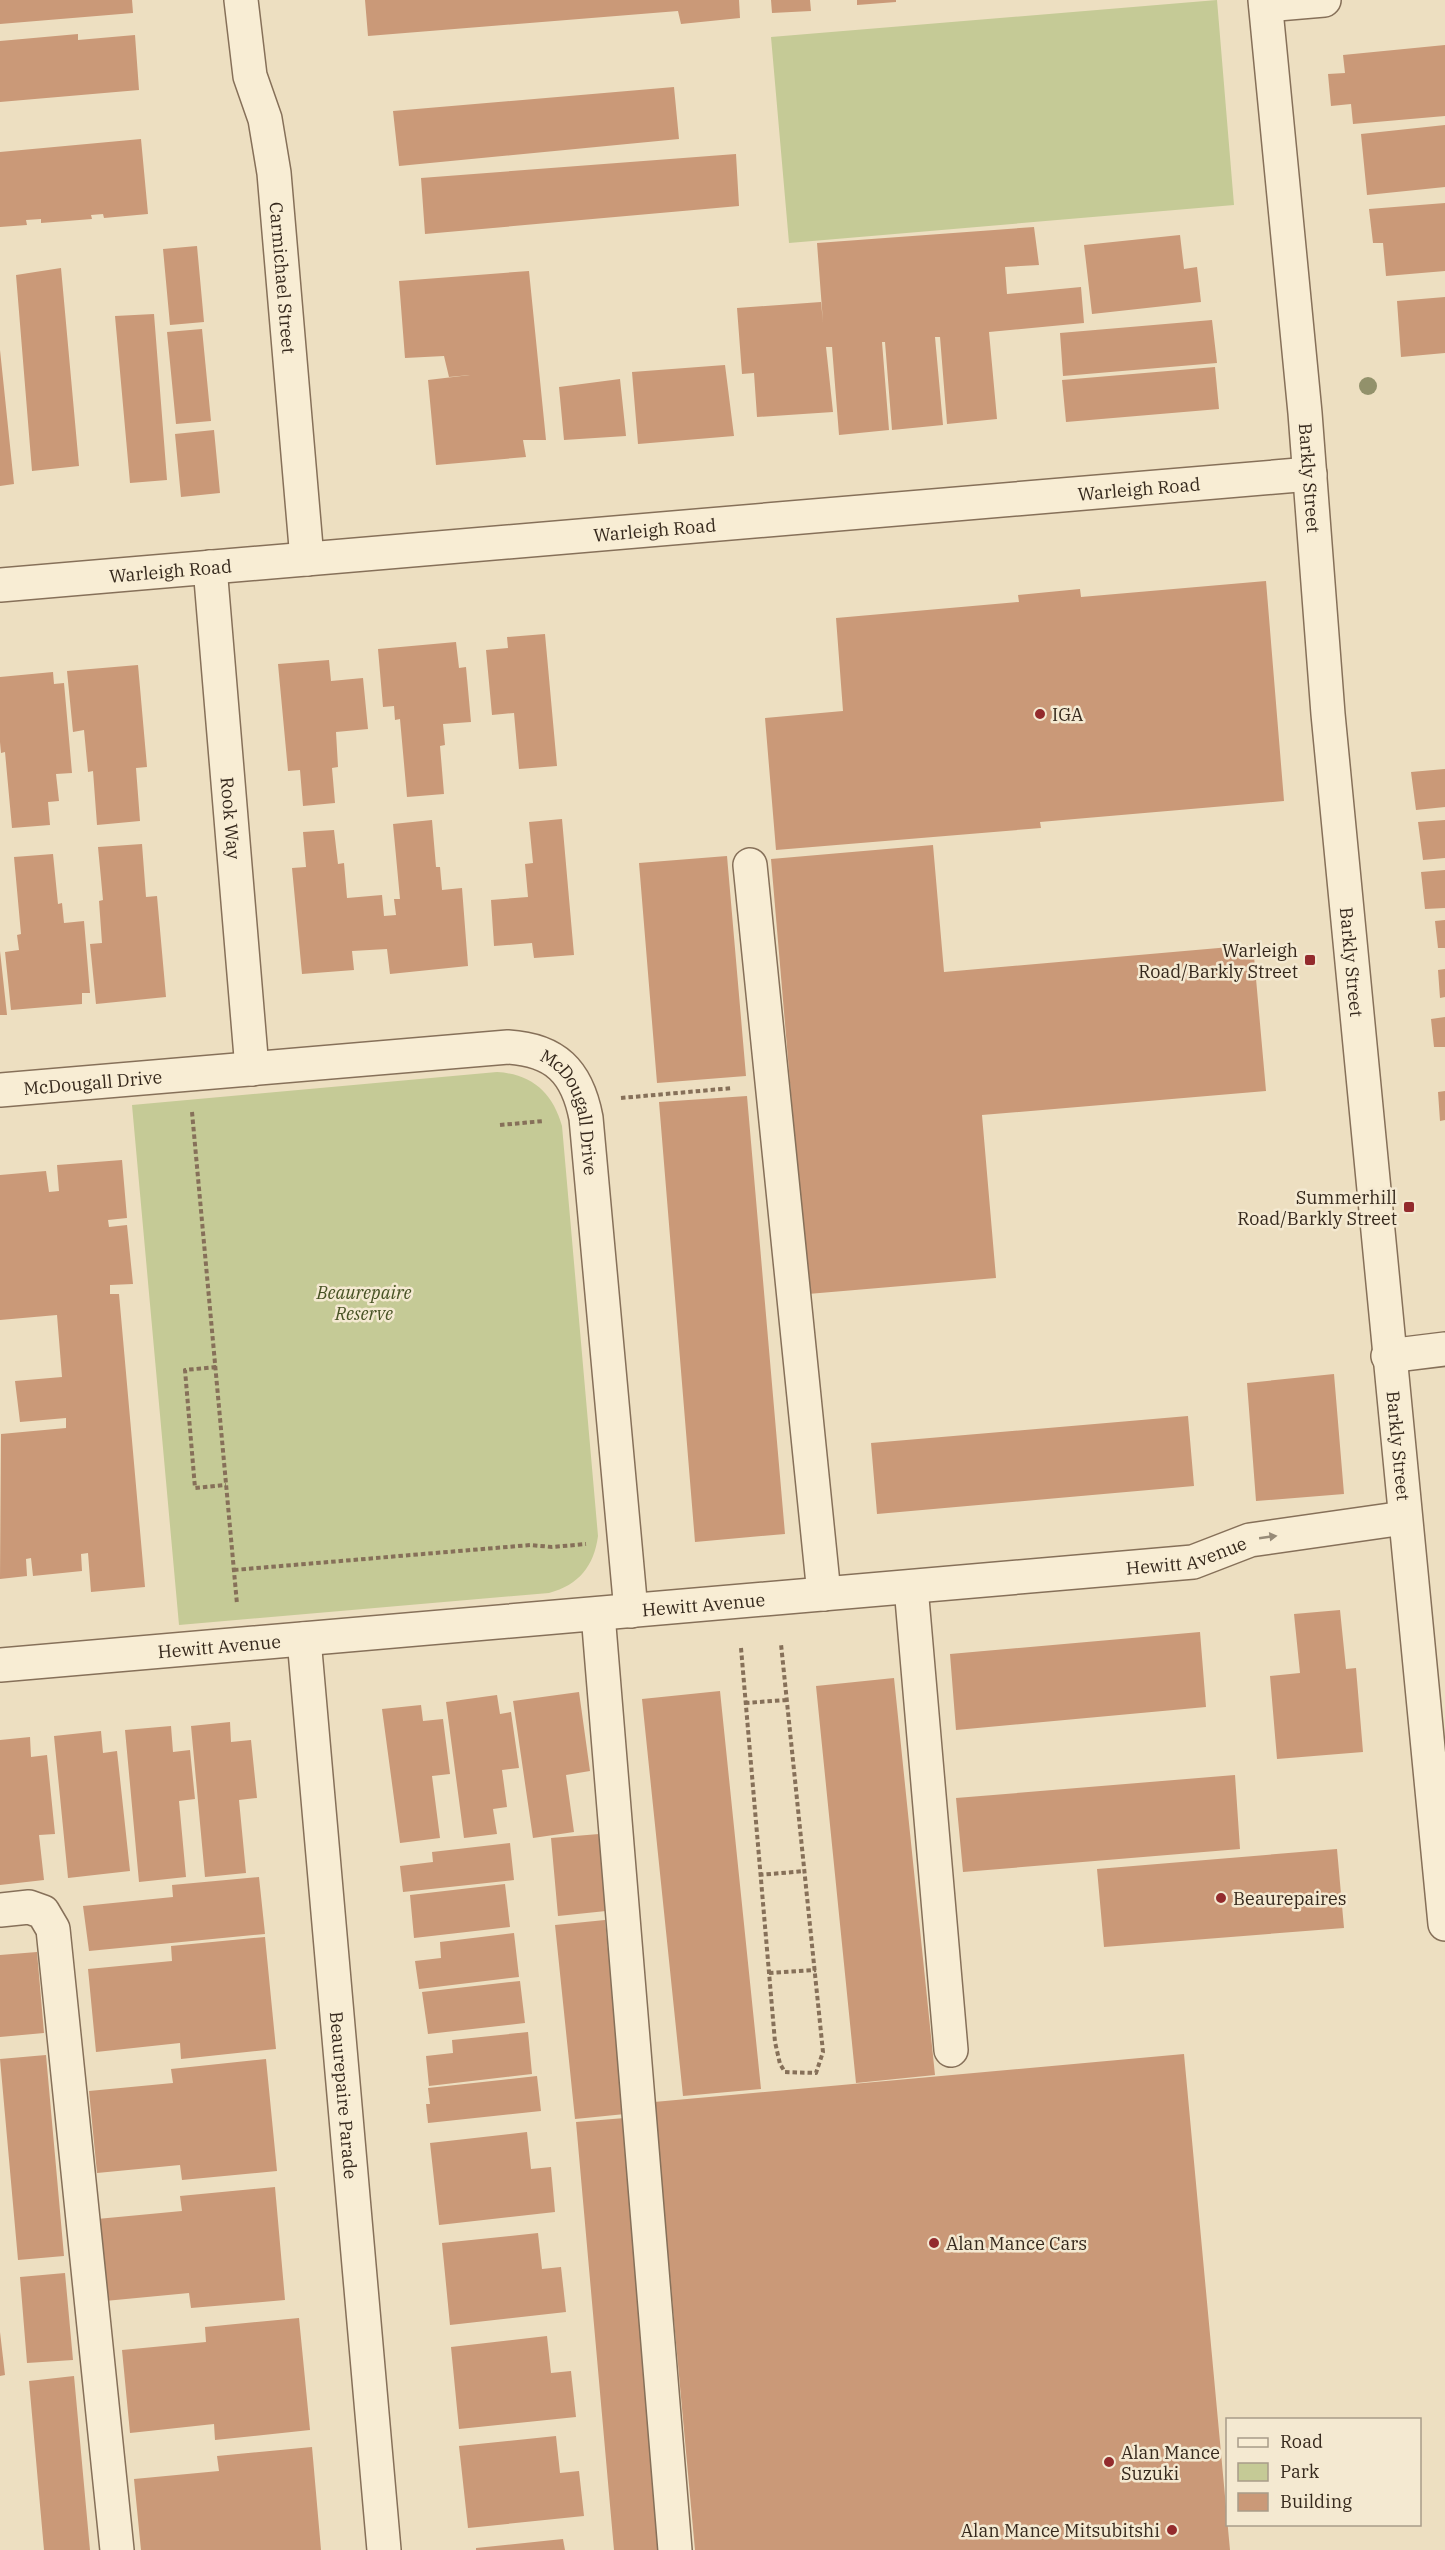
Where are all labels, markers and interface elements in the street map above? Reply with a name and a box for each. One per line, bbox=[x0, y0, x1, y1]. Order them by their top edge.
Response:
street label: Carmichael Street bbox=[265, 201, 301, 355]
street label: Barkly Street bbox=[1294, 422, 1326, 534]
street label: Warleigh Road bbox=[1077, 472, 1201, 505]
street label: Warleigh Road bbox=[592, 513, 717, 546]
street label: Warleigh Road bbox=[108, 554, 233, 587]
place label: IGA bbox=[1052, 703, 1084, 726]
marker: IGA bbox=[1033, 707, 1047, 721]
street label: Rook Way bbox=[216, 776, 246, 861]
street label: Barkly Street bbox=[1335, 906, 1369, 1018]
place label: Warleigh Road/Barkly Street bbox=[1138, 939, 1298, 983]
marker: Warleigh Road/Barkly Street bbox=[1303, 953, 1317, 967]
street label: McDougall Drive bbox=[537, 1043, 603, 1176]
street label: McDougall Drive bbox=[22, 1065, 163, 1099]
place label: Summerhill Road/Barkly Street bbox=[1237, 1186, 1397, 1230]
marker: Summerhill Road/Barkly Street bbox=[1402, 1200, 1416, 1214]
park label: Beaurepaire Reserve bbox=[315, 1281, 412, 1325]
street label: Barkly Street bbox=[1382, 1390, 1416, 1502]
street label: Hewitt Avenue bbox=[1125, 1531, 1250, 1579]
one-way arrow bbox=[1259, 1533, 1278, 1542]
street label: Hewitt Avenue bbox=[641, 1588, 766, 1621]
street label: Hewitt Avenue bbox=[157, 1629, 282, 1663]
place label: Beaurepaires bbox=[1233, 1887, 1347, 1910]
marker: Beaurepaires bbox=[1214, 1891, 1228, 1905]
street label: Beaurepaire Parade bbox=[325, 2010, 363, 2180]
place label: Alan Mance Cars bbox=[946, 2232, 1087, 2255]
marker: Alan Mance Cars bbox=[927, 2236, 941, 2250]
legend bbox=[1226, 2418, 1421, 2526]
text: Road bbox=[1280, 2430, 1323, 2453]
place label: Alan Mance Suzuki bbox=[1121, 2441, 1220, 2485]
marker: Alan Mance Suzuki bbox=[1102, 2455, 1116, 2469]
text: Park bbox=[1280, 2460, 1320, 2483]
text: Building bbox=[1280, 2490, 1352, 2513]
place label: Alan Mance Mitsubitshi bbox=[961, 2519, 1160, 2542]
marker: Alan Mance Mitsubitshi bbox=[1165, 2523, 1179, 2537]

